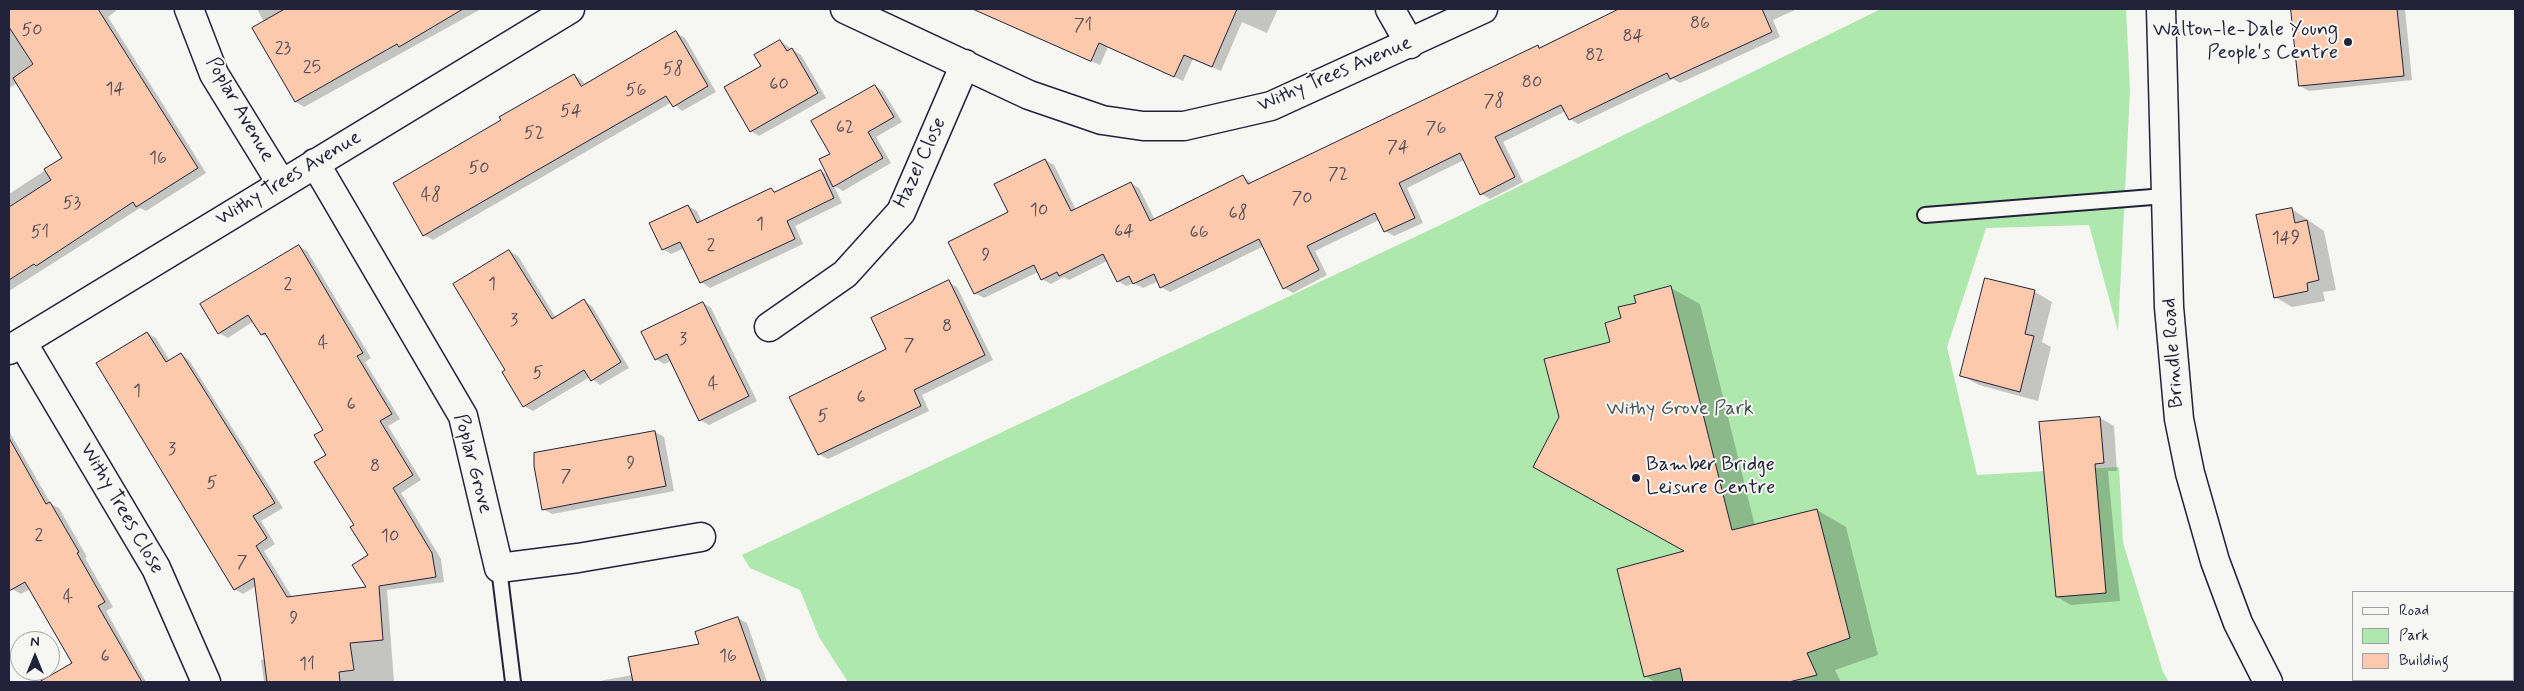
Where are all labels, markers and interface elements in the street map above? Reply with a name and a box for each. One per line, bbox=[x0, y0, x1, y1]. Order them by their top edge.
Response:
house number: 86 bbox=[1690, 13, 1710, 35]
house number: 71 bbox=[1074, 15, 1092, 37]
place label: Walton-le-Dale Young People's Centre bbox=[2153, 19, 2338, 66]
house number: 50 bbox=[21, 20, 43, 42]
house number: 84 bbox=[1622, 26, 1644, 48]
street label: Withy Trees Avenue bbox=[1254, 32, 1416, 118]
marker: Walton-le-Dale Young People's Centre bbox=[2342, 36, 2354, 48]
house number: 23 bbox=[275, 38, 291, 60]
house number: 82 bbox=[1585, 45, 1605, 67]
street label: Poplar Avenue bbox=[199, 53, 279, 167]
house number: 25 bbox=[303, 57, 321, 79]
house number: 58 bbox=[663, 59, 683, 81]
house number: 80 bbox=[1522, 72, 1542, 94]
house number: 60 bbox=[769, 74, 789, 96]
house number: 14 bbox=[106, 79, 124, 101]
house number: 56 bbox=[626, 80, 646, 102]
house number: 78 bbox=[1484, 91, 1504, 113]
house number: 54 bbox=[560, 101, 582, 123]
street label: Hazel Close bbox=[890, 114, 952, 212]
house number: 62 bbox=[836, 117, 854, 139]
house number: 76 bbox=[1426, 118, 1446, 140]
house number: 52 bbox=[524, 123, 544, 145]
street label: Withy Trees Avenue bbox=[212, 126, 366, 232]
house number: 74 bbox=[1387, 137, 1409, 159]
house number: 16 bbox=[149, 148, 167, 170]
house number: 50 bbox=[468, 158, 490, 180]
house number: 72 bbox=[1328, 164, 1348, 186]
house number: 48 bbox=[421, 185, 441, 207]
house number: 70 bbox=[1291, 188, 1313, 210]
house number: 53 bbox=[63, 193, 81, 215]
house number: 10 bbox=[1030, 200, 1048, 222]
house number: 68 bbox=[1228, 203, 1248, 225]
house number: 1 bbox=[756, 214, 764, 236]
house number: 64 bbox=[1114, 221, 1134, 243]
house number: 51 bbox=[31, 222, 49, 244]
house number: 66 bbox=[1189, 222, 1209, 244]
house number: 149 bbox=[2272, 228, 2300, 250]
house number: 2 bbox=[707, 235, 715, 257]
house number: 9 bbox=[982, 245, 990, 267]
house number: 2 bbox=[284, 274, 292, 296]
house number: 1 bbox=[488, 274, 496, 296]
street label: Brindle Road bbox=[2158, 297, 2190, 409]
house number: 3 bbox=[510, 310, 518, 332]
house number: 8 bbox=[942, 316, 952, 338]
house number: 3 bbox=[679, 329, 687, 351]
house number: 4 bbox=[318, 333, 328, 355]
house number: 7 bbox=[904, 335, 914, 357]
house number: 5 bbox=[533, 363, 543, 385]
house number: 4 bbox=[708, 374, 718, 396]
house number: 1 bbox=[133, 381, 141, 403]
house number: 6 bbox=[856, 387, 866, 409]
house number: 6 bbox=[346, 394, 356, 416]
park label: Withy Grove Park bbox=[1606, 398, 1754, 422]
house number: 5 bbox=[818, 406, 828, 428]
street label: Poplar Grove bbox=[447, 412, 497, 516]
street label: Withy Trees Close bbox=[74, 439, 168, 579]
house number: 3 bbox=[168, 439, 176, 461]
house number: 9 bbox=[627, 453, 635, 475]
place label: Bamber Bridge Leisure Centre bbox=[1646, 454, 1775, 501]
house number: 8 bbox=[370, 456, 380, 478]
house number: 7 bbox=[561, 466, 571, 488]
marker: Bamber Bridge Leisure Centre bbox=[1630, 472, 1642, 484]
house number: 5 bbox=[207, 473, 217, 495]
house number: 2 bbox=[35, 525, 43, 547]
house number: 10 bbox=[381, 526, 399, 548]
house number: 7 bbox=[237, 552, 247, 574]
house number: 4 bbox=[63, 587, 73, 609]
legend bbox=[2352, 591, 2514, 681]
text: Road bbox=[2399, 601, 2429, 621]
house number: 9 bbox=[290, 608, 298, 630]
text: Park bbox=[2399, 626, 2429, 646]
north arrow bbox=[10, 631, 60, 681]
text: N bbox=[30, 633, 40, 651]
house number: 6 bbox=[100, 646, 110, 668]
house number: 16 bbox=[719, 646, 737, 668]
text: Building bbox=[2399, 651, 2449, 671]
house number: 11 bbox=[299, 654, 315, 676]

